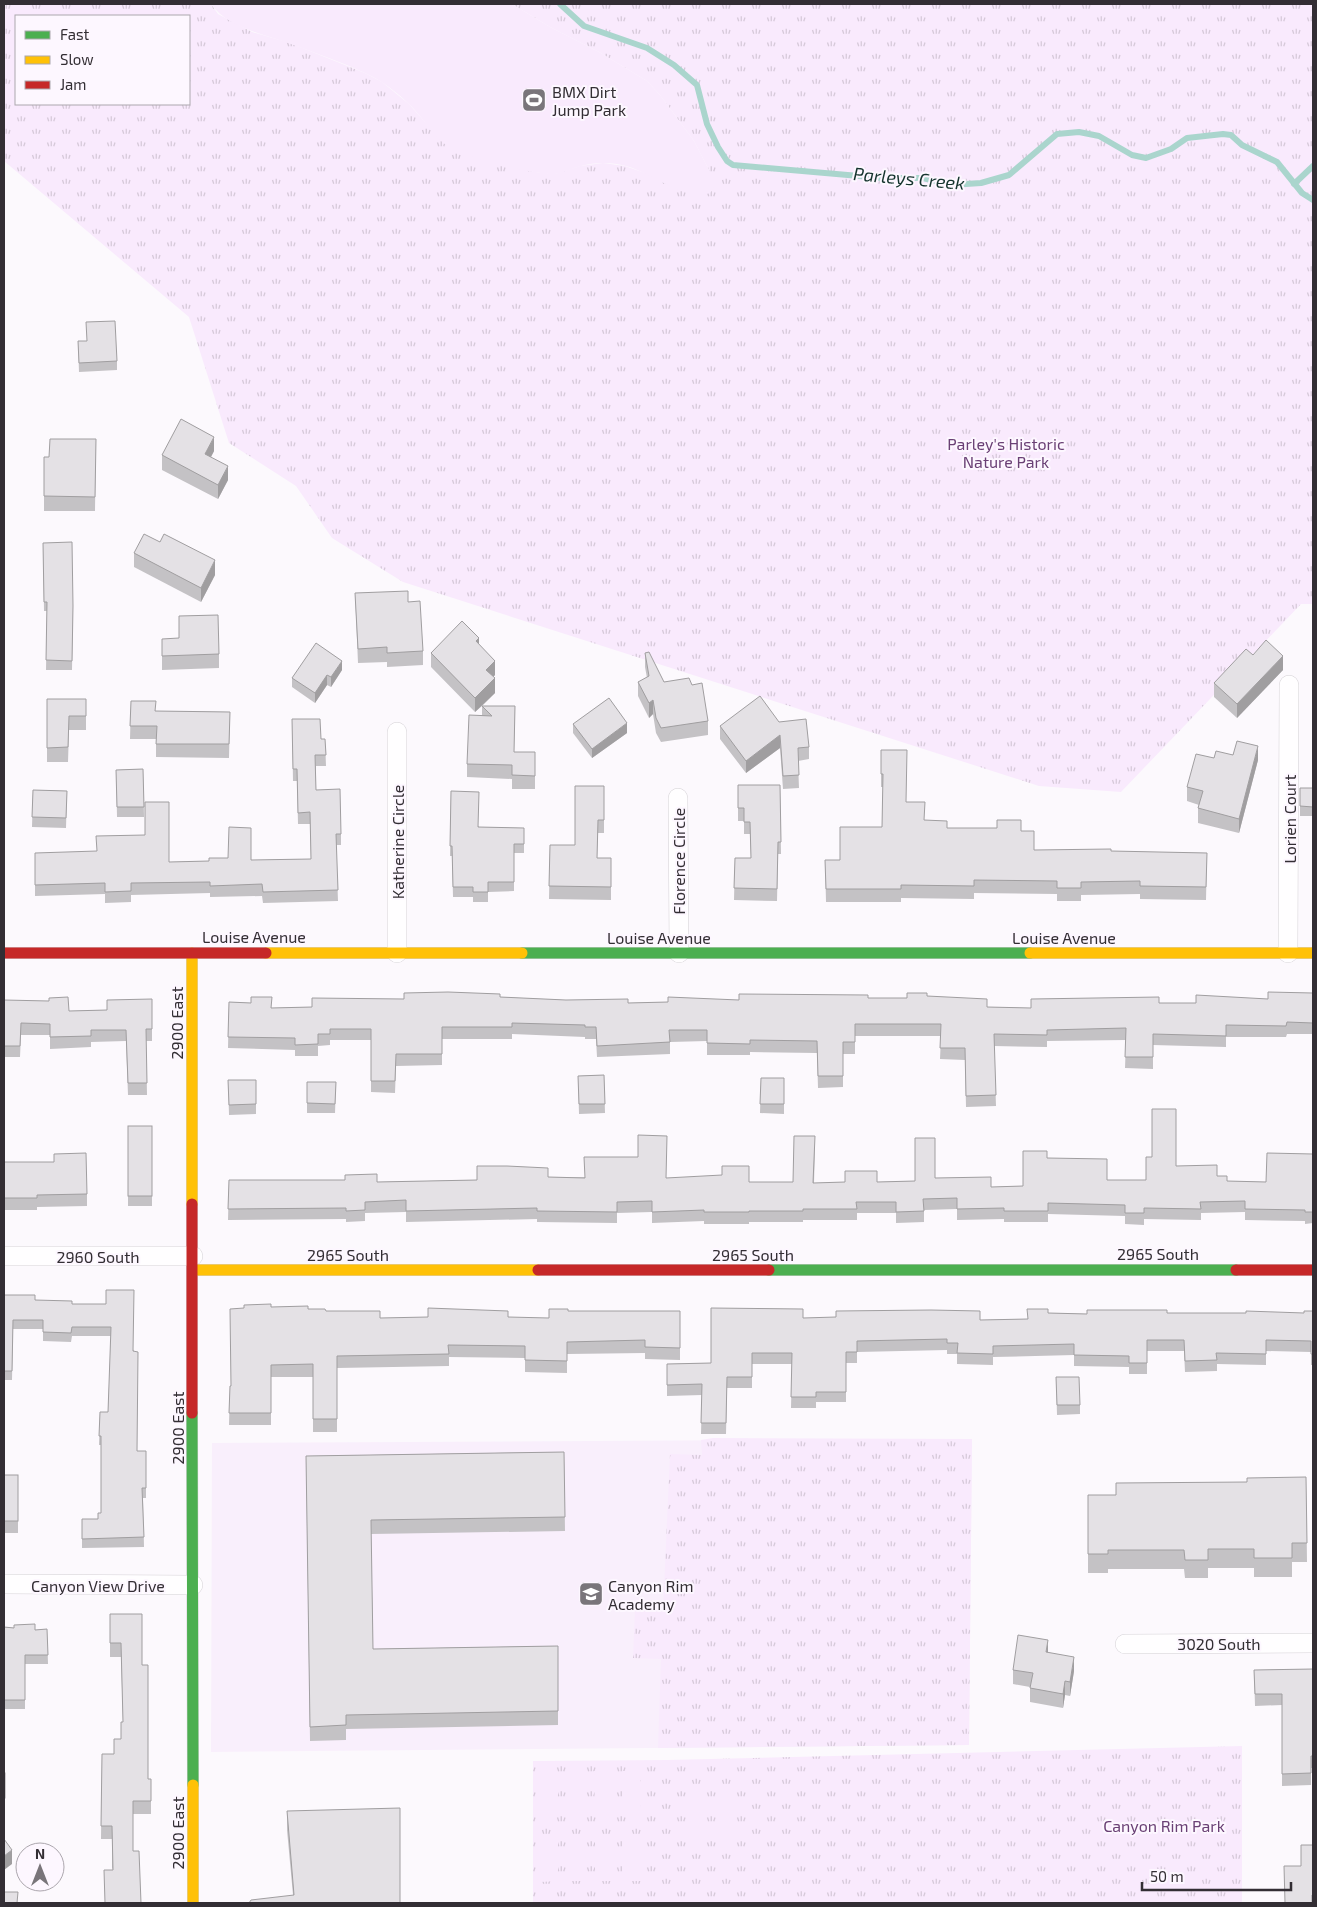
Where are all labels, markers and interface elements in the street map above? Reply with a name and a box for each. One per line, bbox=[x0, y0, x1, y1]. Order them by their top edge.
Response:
legend bbox=[15, 15, 190, 105]
text: Fast bbox=[60, 25, 90, 43]
text: Slow bbox=[60, 50, 94, 68]
text: Jam bbox=[60, 75, 86, 93]
place label: BMX Dirt Jump Park bbox=[552, 82, 626, 119]
sports icon: BMX Dirt Jump Park bbox=[521, 87, 547, 113]
water label: Parleys Creek bbox=[852, 162, 966, 194]
park label: Parley's Historic Nature Park bbox=[947, 434, 1065, 471]
street label: Lorien Court bbox=[1280, 775, 1299, 863]
street label: Katherine Circle bbox=[388, 785, 407, 899]
street label: Florence Circle bbox=[669, 808, 688, 914]
street label: Louise Avenue bbox=[202, 927, 306, 946]
street label: Louise Avenue bbox=[607, 928, 711, 947]
street label: Louise Avenue bbox=[1012, 928, 1116, 947]
street label: 2900 East bbox=[167, 987, 186, 1059]
street label: 2965 South bbox=[1117, 1244, 1199, 1263]
street label: 2965 South bbox=[307, 1245, 389, 1264]
street label: 2965 South bbox=[712, 1245, 794, 1264]
street label: 2960 South bbox=[56, 1247, 140, 1266]
street label: 2900 East bbox=[168, 1392, 187, 1464]
street label: Canyon View Drive bbox=[31, 1576, 165, 1595]
place label: Canyon Rim Academy bbox=[608, 1576, 693, 1613]
school or university icon: Canyon Rim Academy bbox=[578, 1581, 604, 1607]
street label: 3020 South bbox=[1177, 1634, 1261, 1653]
street label: 2900 East bbox=[168, 1797, 187, 1869]
park label: Canyon Rim Park bbox=[1103, 1816, 1225, 1835]
north arrow bbox=[15, 1842, 65, 1892]
text: N bbox=[35, 1845, 45, 1862]
scale bar bbox=[1142, 1860, 1291, 1892]
text: 50 m bbox=[1150, 1867, 1184, 1885]

